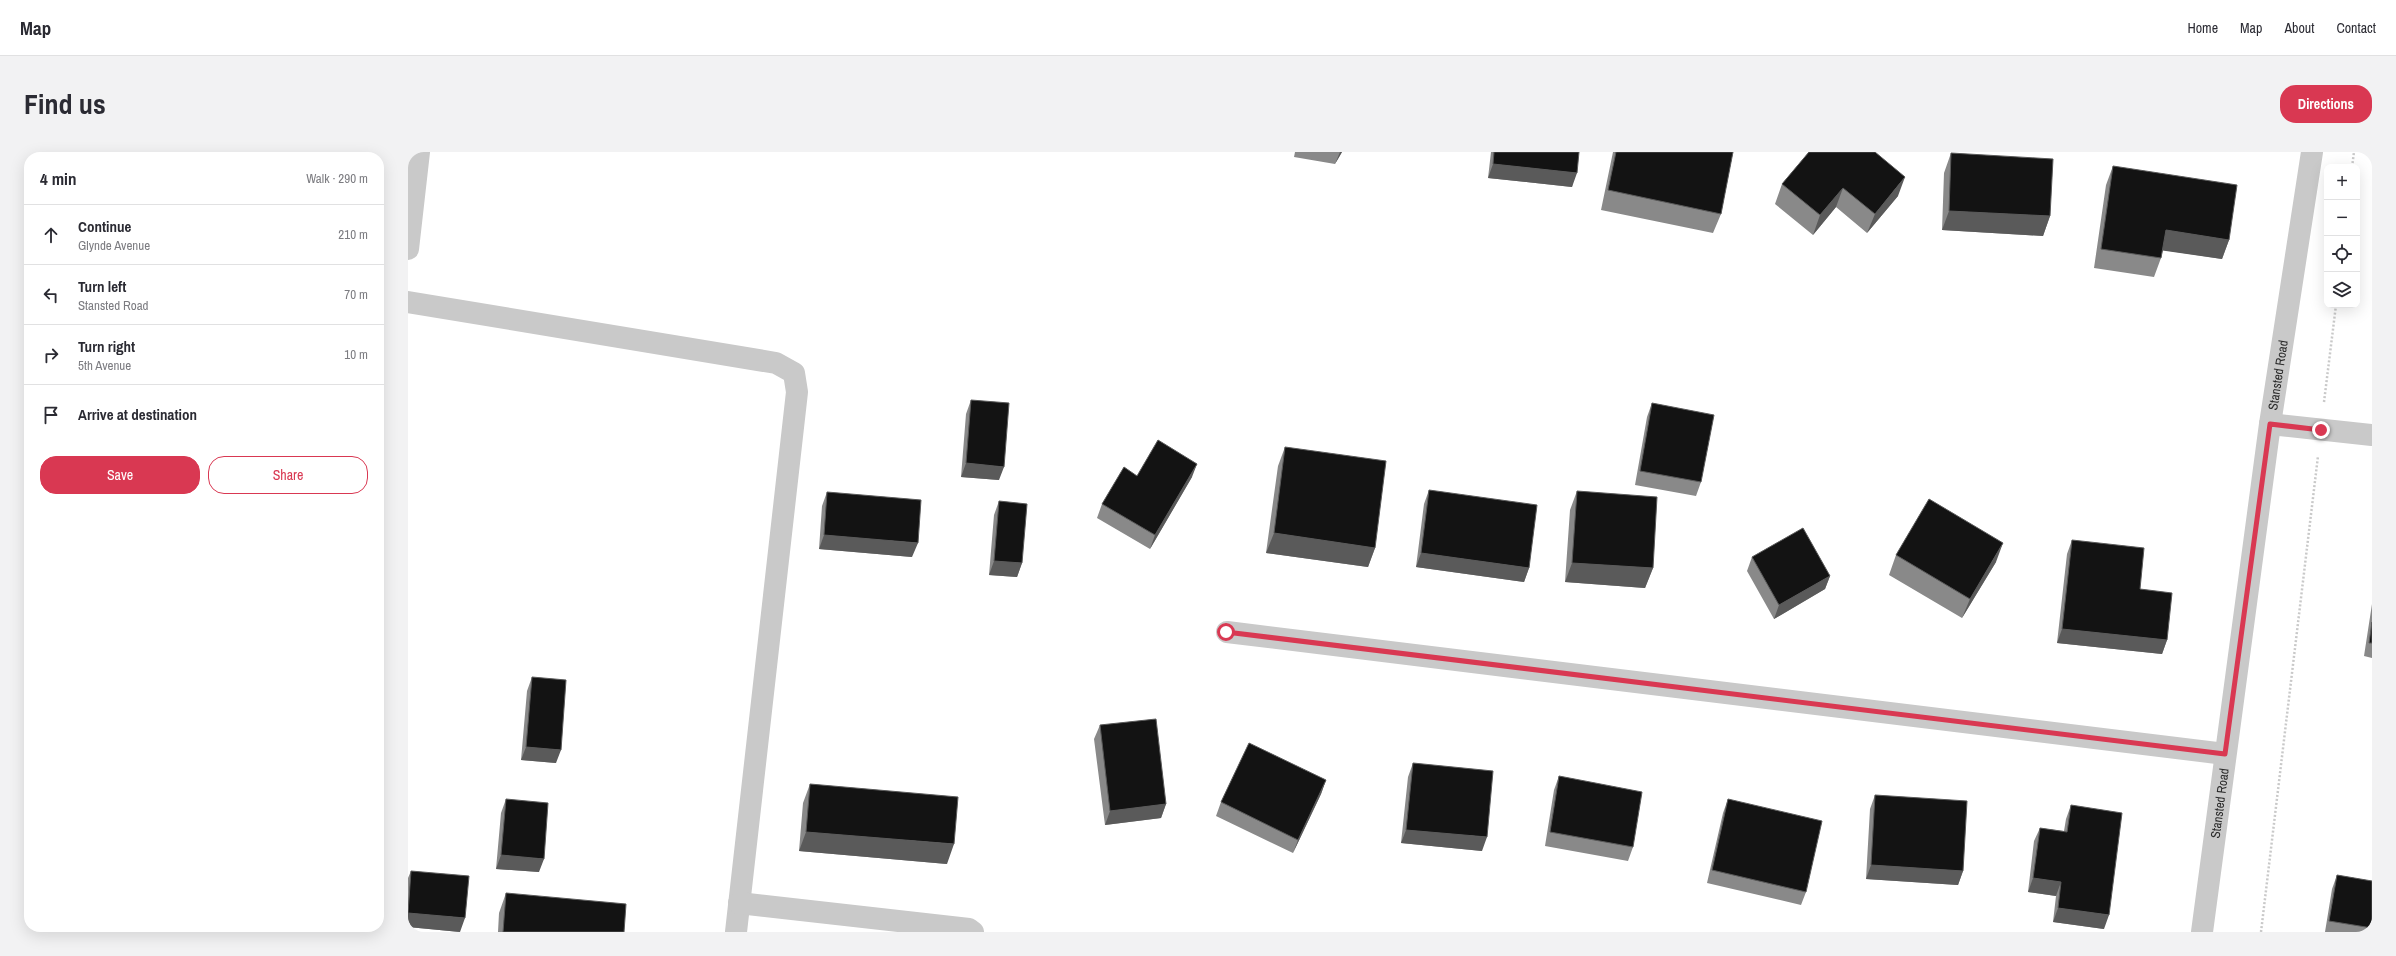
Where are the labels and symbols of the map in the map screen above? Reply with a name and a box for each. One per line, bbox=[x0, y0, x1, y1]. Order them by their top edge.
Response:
street label: Stansted Road bbox=[2264, 339, 2291, 411]
route end bbox=[2312, 421, 2330, 439]
route start bbox=[1217, 623, 1235, 641]
street label: Stansted Road bbox=[2206, 767, 2232, 839]

